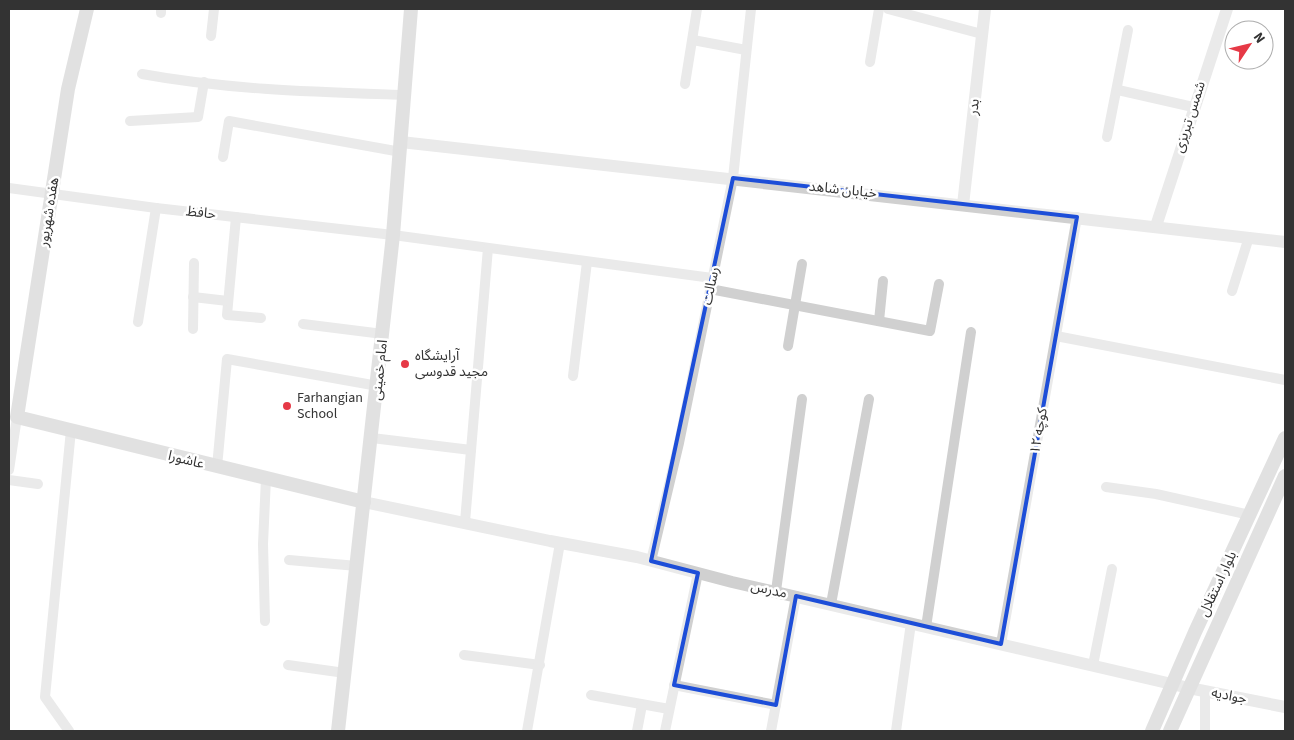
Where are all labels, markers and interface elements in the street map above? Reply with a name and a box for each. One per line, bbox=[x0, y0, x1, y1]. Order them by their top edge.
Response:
north arrow bbox=[1224, 20, 1274, 70]
text: N bbox=[1248, 29, 1270, 48]
street label: شمس تبریزی bbox=[1169, 79, 1211, 155]
street label: بدر bbox=[963, 98, 985, 117]
street label: هفده شهریور bbox=[33, 176, 64, 249]
street label: خیابان شاهد bbox=[808, 176, 878, 204]
street label: حافظ bbox=[185, 201, 217, 225]
street label: رسالت bbox=[697, 265, 725, 307]
street label: امام خمینی bbox=[367, 339, 393, 401]
place label: آرایشگاه مجید قدوسی bbox=[415, 346, 488, 382]
marker: آرایشگاه مجید قدوسی bbox=[399, 358, 411, 370]
place label: Farhangian School bbox=[297, 388, 363, 424]
marker: Farhangian School bbox=[281, 400, 293, 412]
street label: کوچه ۱۲ bbox=[1025, 406, 1053, 456]
street label: عاشورا bbox=[166, 446, 206, 474]
street label: بلوار استقلال bbox=[1194, 548, 1242, 620]
street label: مدرس bbox=[749, 576, 789, 604]
street label: جوادیه bbox=[1209, 683, 1249, 709]

